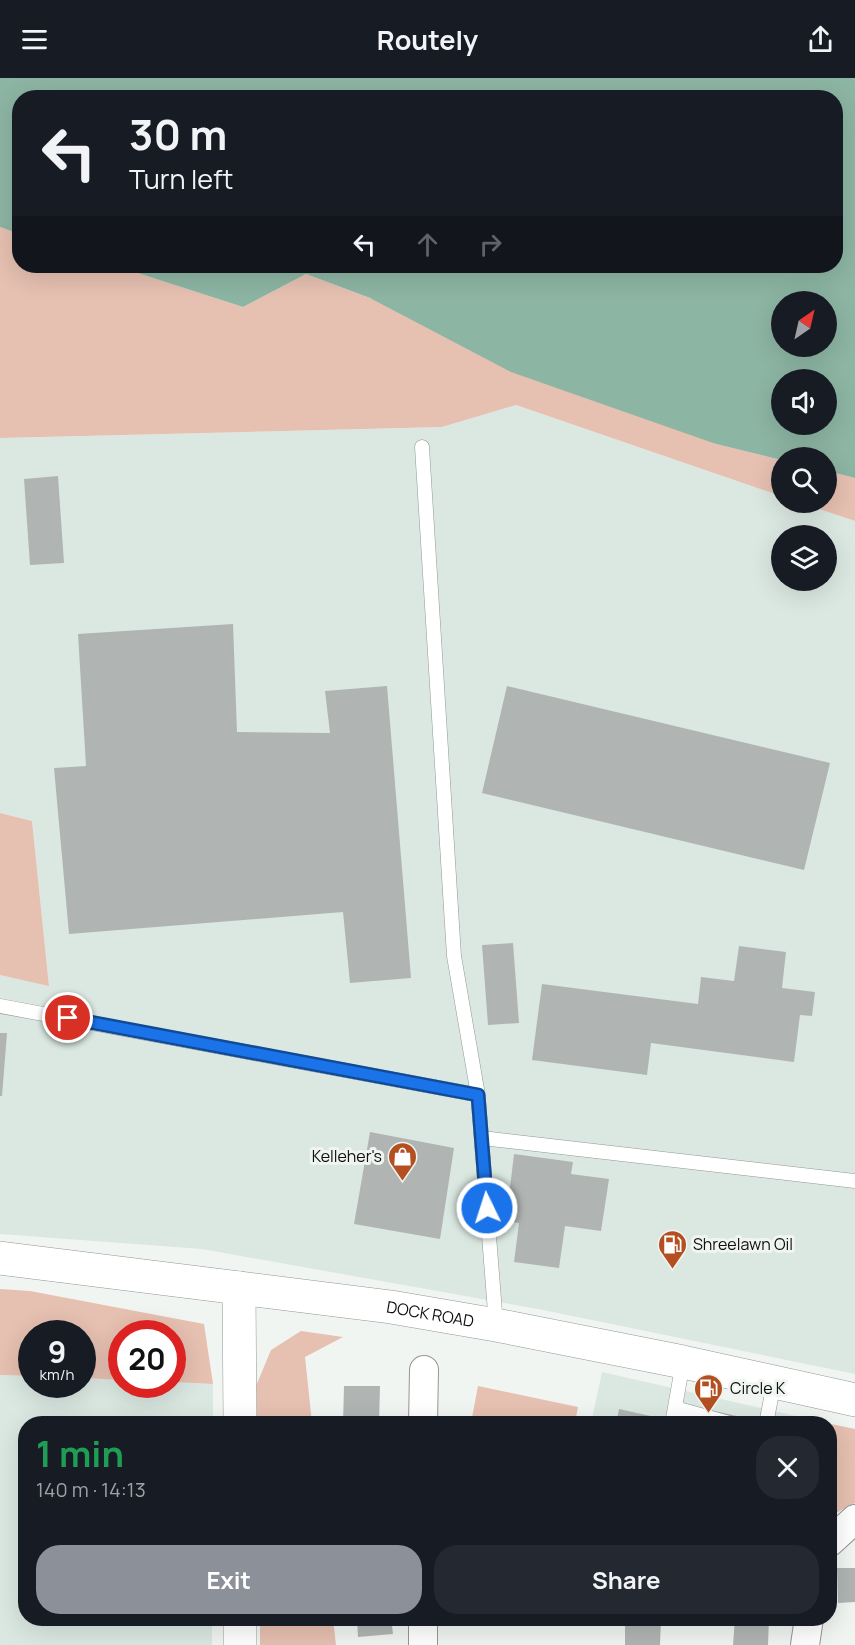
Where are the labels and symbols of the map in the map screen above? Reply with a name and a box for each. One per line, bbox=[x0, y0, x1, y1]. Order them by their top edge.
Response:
north arrow bbox=[771, 291, 837, 357]
pin bbox=[42, 992, 93, 1043]
shop icon: Kelleher's bbox=[387, 1140, 419, 1182]
place label: Kelleher's bbox=[312, 1145, 382, 1167]
position arrow bbox=[455, 1176, 519, 1240]
fuel station icon: Shreelawn Oil bbox=[656, 1228, 688, 1270]
place label: Shreelawn Oil bbox=[693, 1233, 793, 1255]
street label: DOCK ROAD bbox=[385, 1295, 476, 1332]
speed limit sign: 20 bbox=[108, 1320, 186, 1398]
fuel station icon: Circle K bbox=[693, 1372, 725, 1414]
place label: Circle K bbox=[730, 1377, 786, 1399]

